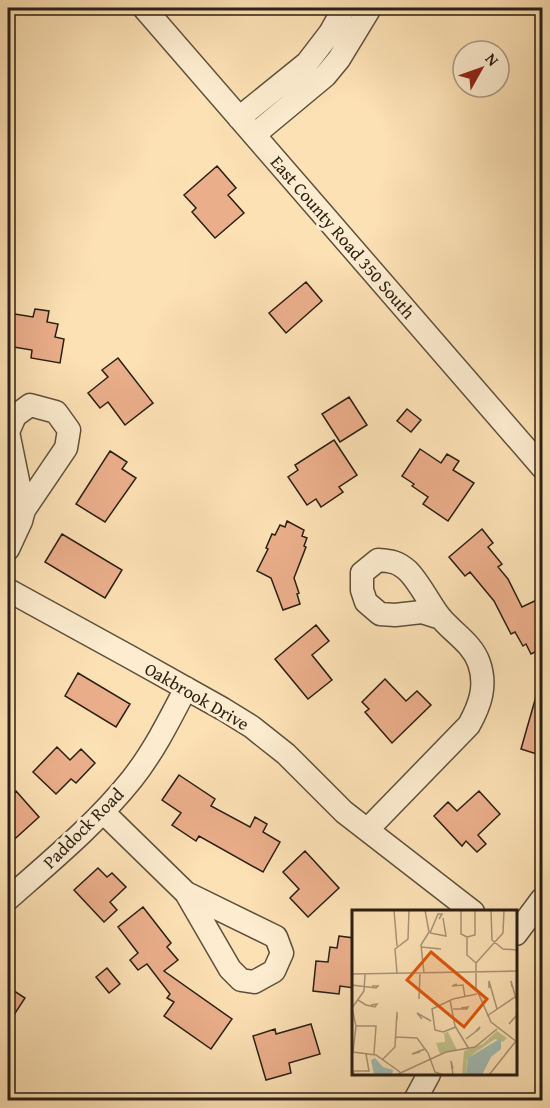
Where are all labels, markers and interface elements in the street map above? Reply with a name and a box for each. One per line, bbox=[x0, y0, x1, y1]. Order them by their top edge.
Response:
north arrow bbox=[451, 39, 511, 99]
text: N bbox=[480, 48, 505, 71]
street label: East County Road 350 South bbox=[264, 149, 422, 325]
street label: Oakbrook Drive bbox=[140, 655, 254, 737]
street label: Paddock Road bbox=[36, 781, 130, 875]
inset map bbox=[352, 910, 517, 1075]

